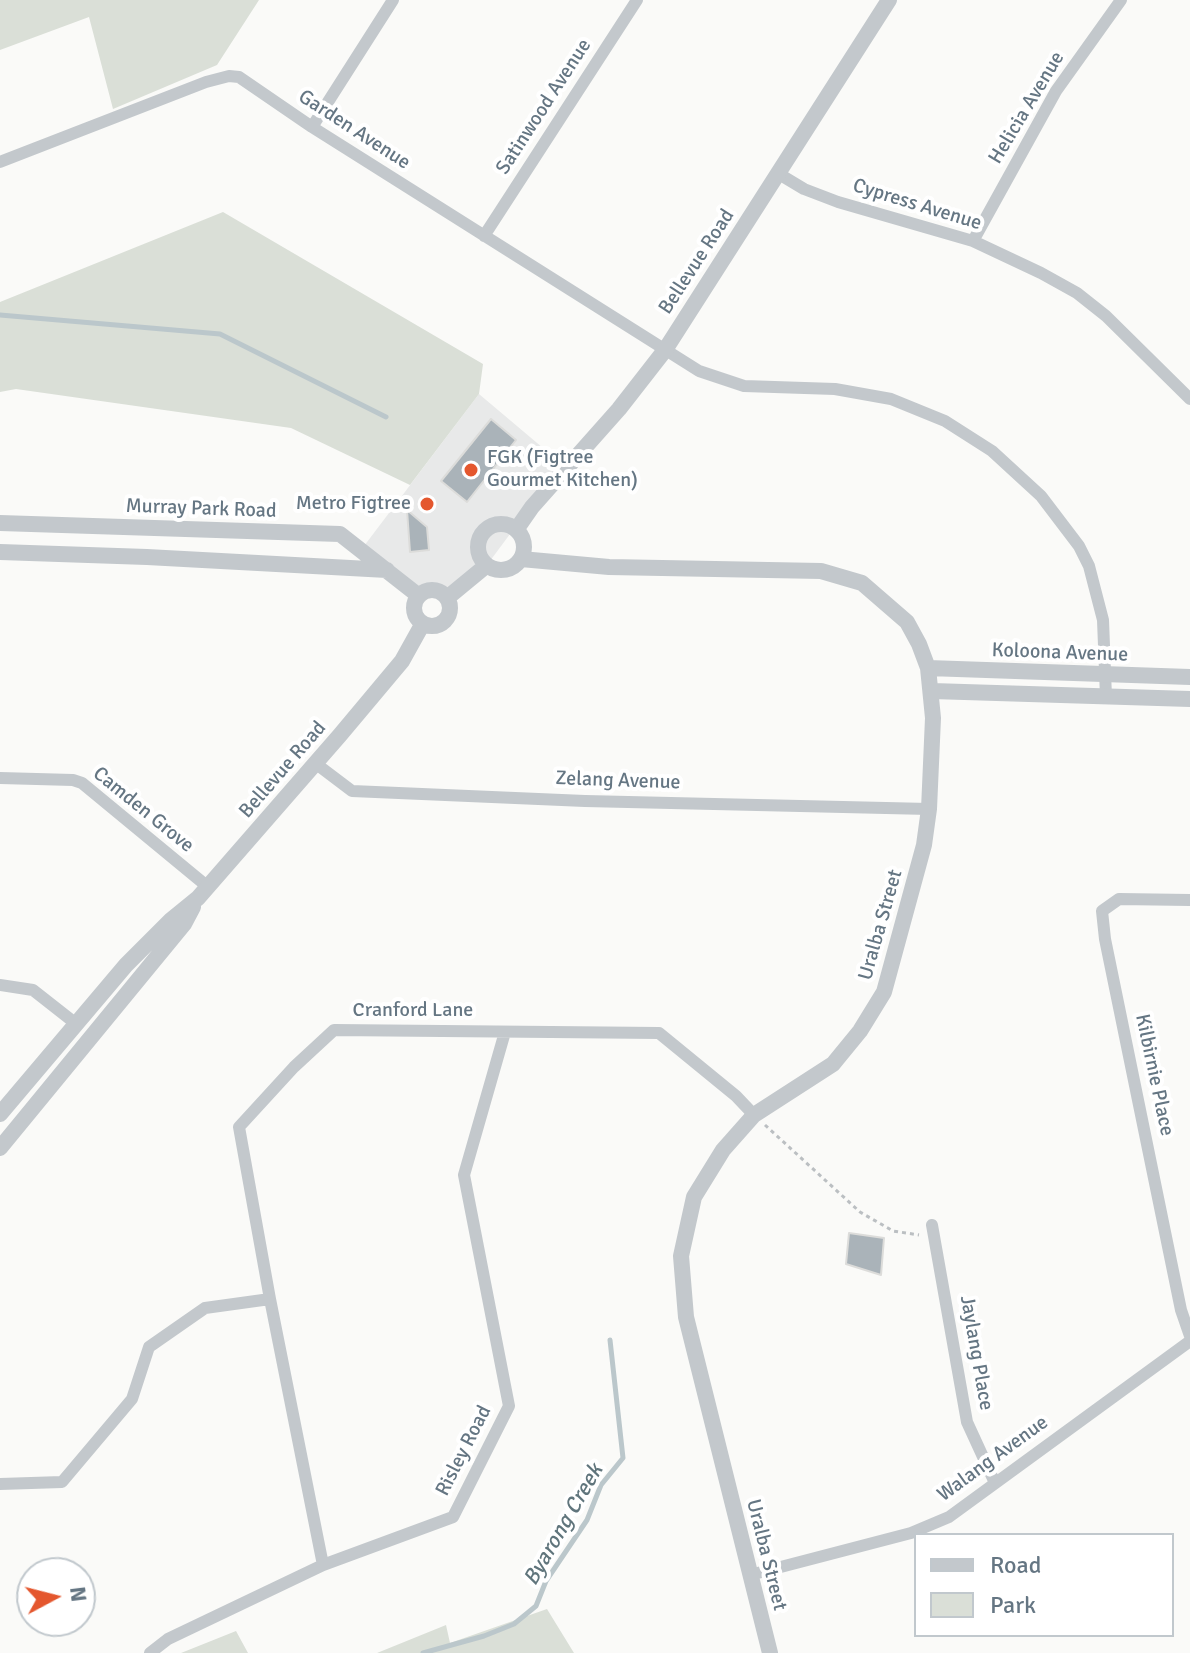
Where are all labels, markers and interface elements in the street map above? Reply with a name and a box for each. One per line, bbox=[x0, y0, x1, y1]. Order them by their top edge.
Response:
street label: Satinwood Avenue bbox=[491, 35, 597, 179]
street label: Helicia Avenue bbox=[984, 47, 1070, 169]
street label: Garden Avenue bbox=[294, 85, 414, 175]
street label: Cypress Avenue bbox=[850, 174, 984, 236]
street label: Bellevue Road bbox=[654, 205, 740, 319]
place label: FGK (Figtree Gourmet Kitchen) bbox=[487, 446, 638, 493]
marker: FGK (Figtree Gourmet Kitchen) bbox=[462, 461, 480, 479]
place label: Metro Figtree bbox=[296, 492, 411, 516]
street label: Murray Park Road bbox=[125, 494, 277, 524]
marker: Metro Figtree bbox=[418, 495, 436, 513]
street label: Koloona Avenue bbox=[991, 639, 1129, 667]
street label: Bellevue Road bbox=[234, 717, 332, 823]
street label: Camden Grove bbox=[88, 762, 198, 858]
street label: Zelang Avenue bbox=[555, 767, 681, 795]
street label: Uralba Street bbox=[854, 867, 908, 983]
street label: Cranford Lane bbox=[353, 999, 473, 1023]
street label: Kilbirnie Place bbox=[1129, 1012, 1179, 1138]
street label: Jaylang Place bbox=[954, 1294, 998, 1412]
street label: Risley Road bbox=[431, 1402, 497, 1500]
street label: Walang Avenue bbox=[933, 1411, 1053, 1507]
water label: Byarong Creek bbox=[519, 1460, 609, 1590]
street label: Uralba Street bbox=[741, 1497, 791, 1613]
legend bbox=[914, 1533, 1174, 1637]
text: Road bbox=[990, 1550, 1041, 1580]
north arrow bbox=[16, 1557, 96, 1637]
text: N bbox=[64, 1585, 93, 1604]
text: Park bbox=[990, 1590, 1036, 1620]

